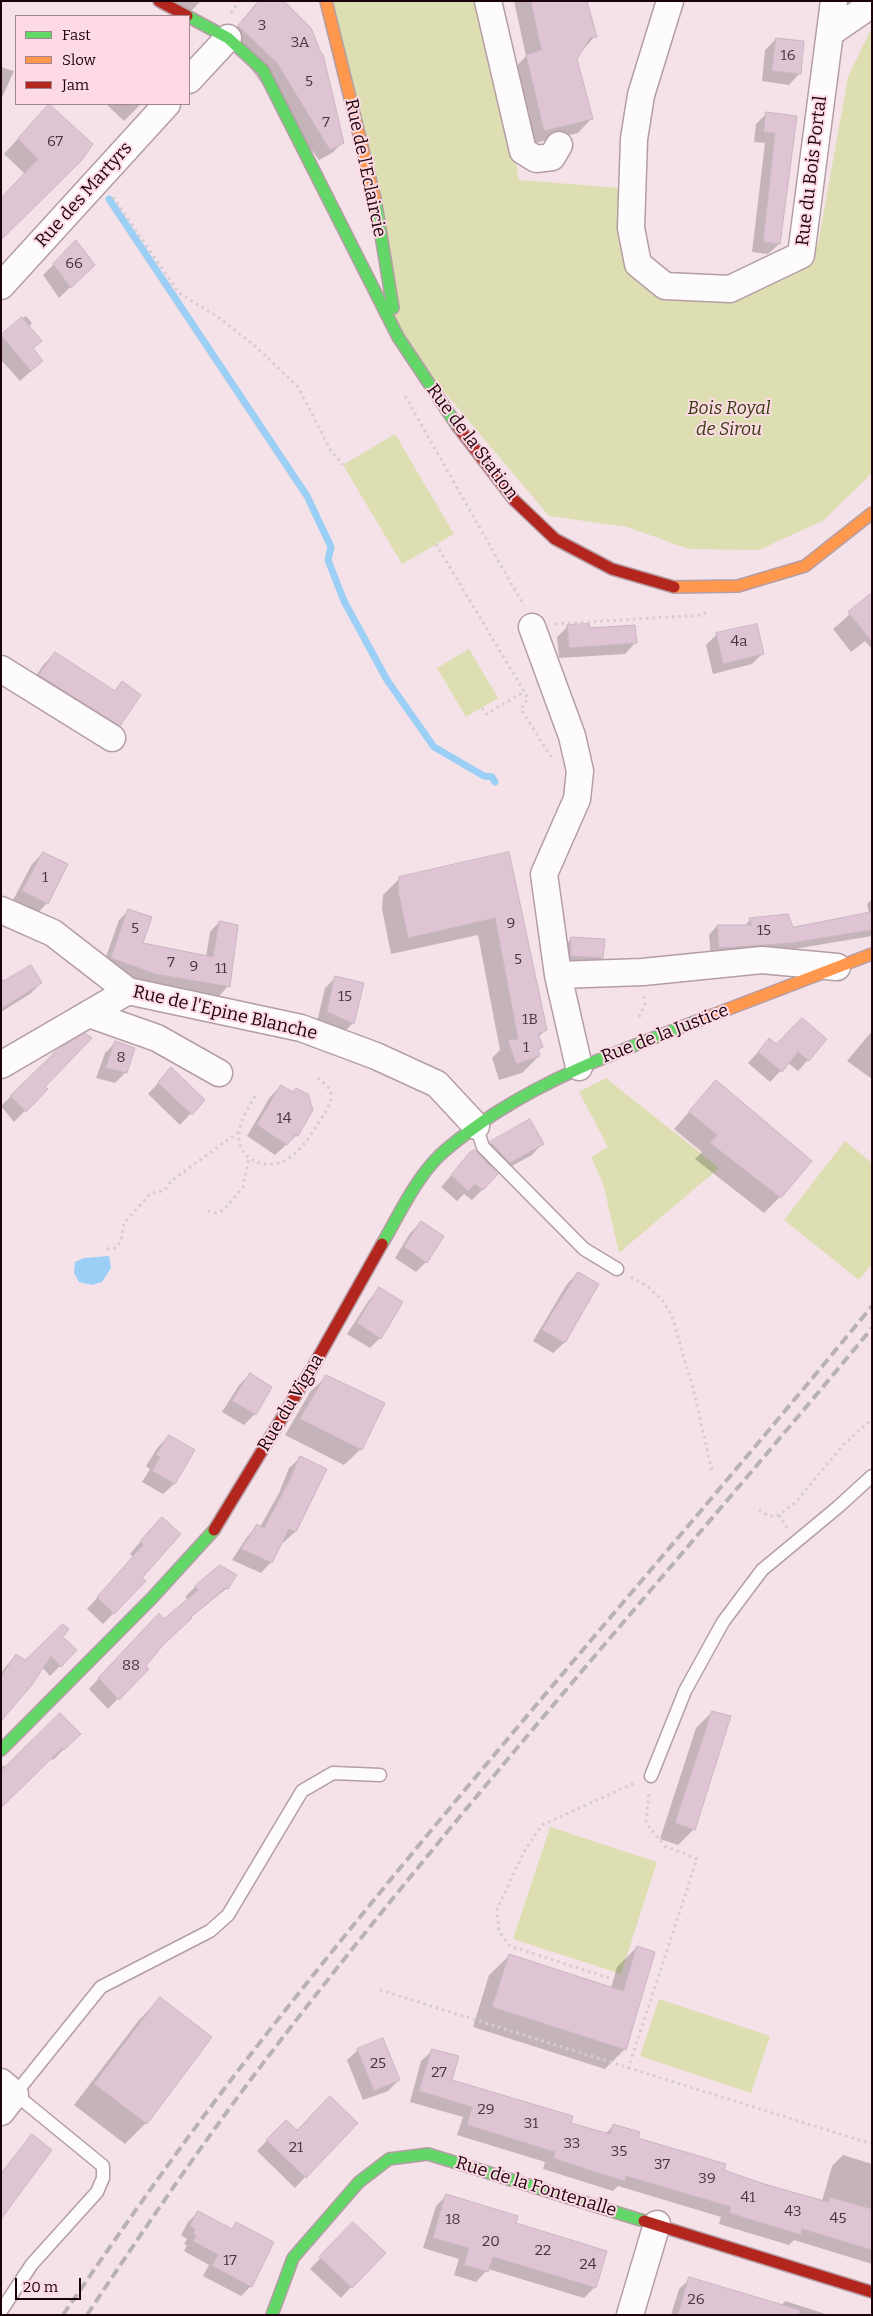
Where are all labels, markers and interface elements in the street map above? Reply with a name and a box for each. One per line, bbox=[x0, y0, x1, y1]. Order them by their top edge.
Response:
legend bbox=[15, 15, 190, 105]
house number: 3 bbox=[258, 17, 266, 35]
text: Fast bbox=[62, 26, 91, 44]
house number: 3A bbox=[291, 34, 309, 52]
house number: 16 bbox=[781, 47, 795, 65]
text: Slow bbox=[62, 51, 96, 69]
house number: 5 bbox=[305, 73, 313, 91]
text: Jam bbox=[62, 76, 89, 94]
street label: Rue du Bois Portal bbox=[792, 95, 832, 247]
street label: Rue de l'Eclaircie bbox=[340, 97, 390, 239]
house number: 7 bbox=[322, 114, 330, 132]
house number: 67 bbox=[47, 133, 63, 151]
street label: Rue des Martyrs bbox=[31, 138, 137, 252]
house number: 66 bbox=[65, 255, 83, 273]
street label: Rue de la Station bbox=[422, 380, 522, 504]
park label: Bois Royal de Sirou bbox=[687, 398, 771, 440]
house number: 4a bbox=[731, 633, 747, 651]
house number: 1 bbox=[42, 869, 48, 887]
house number: 9 bbox=[507, 915, 515, 933]
house number: 5 bbox=[131, 920, 139, 938]
house number: 15 bbox=[757, 922, 771, 940]
house number: 5 bbox=[514, 951, 522, 969]
house number: 7 bbox=[167, 954, 175, 972]
house number: 9 bbox=[190, 958, 198, 976]
house number: 11 bbox=[215, 960, 227, 978]
street label: Rue de l'Epine Blanche bbox=[131, 981, 319, 1045]
house number: 15 bbox=[338, 988, 352, 1006]
street label: Rue de la Justice bbox=[598, 1000, 732, 1068]
house number: 1B bbox=[522, 1011, 538, 1029]
house number: 1 bbox=[523, 1039, 529, 1057]
house number: 8 bbox=[116, 1049, 126, 1067]
house number: 14 bbox=[277, 1110, 291, 1128]
street label: Rue du Vigna bbox=[253, 1350, 329, 1456]
house number: 88 bbox=[122, 1657, 140, 1675]
house number: 25 bbox=[370, 2055, 386, 2073]
house number: 27 bbox=[431, 2064, 447, 2082]
house number: 29 bbox=[478, 2101, 494, 2119]
house number: 31 bbox=[524, 2115, 538, 2133]
house number: 33 bbox=[564, 2135, 580, 2153]
house number: 21 bbox=[289, 2139, 303, 2157]
house number: 35 bbox=[611, 2143, 627, 2161]
street label: Rue de la Fontenalle bbox=[453, 2152, 619, 2222]
house number: 37 bbox=[654, 2156, 670, 2174]
house number: 39 bbox=[698, 2170, 716, 2188]
house number: 41 bbox=[741, 2189, 755, 2207]
house number: 43 bbox=[784, 2203, 802, 2221]
house number: 45 bbox=[830, 2210, 846, 2228]
house number: 18 bbox=[445, 2211, 461, 2229]
house number: 20 bbox=[482, 2233, 500, 2251]
house number: 22 bbox=[535, 2242, 551, 2260]
house number: 17 bbox=[223, 2252, 237, 2270]
house number: 24 bbox=[580, 2256, 596, 2274]
scale bar bbox=[18, 2268, 84, 2300]
text: 20 m bbox=[23, 2278, 58, 2296]
house number: 26 bbox=[688, 2291, 704, 2309]

